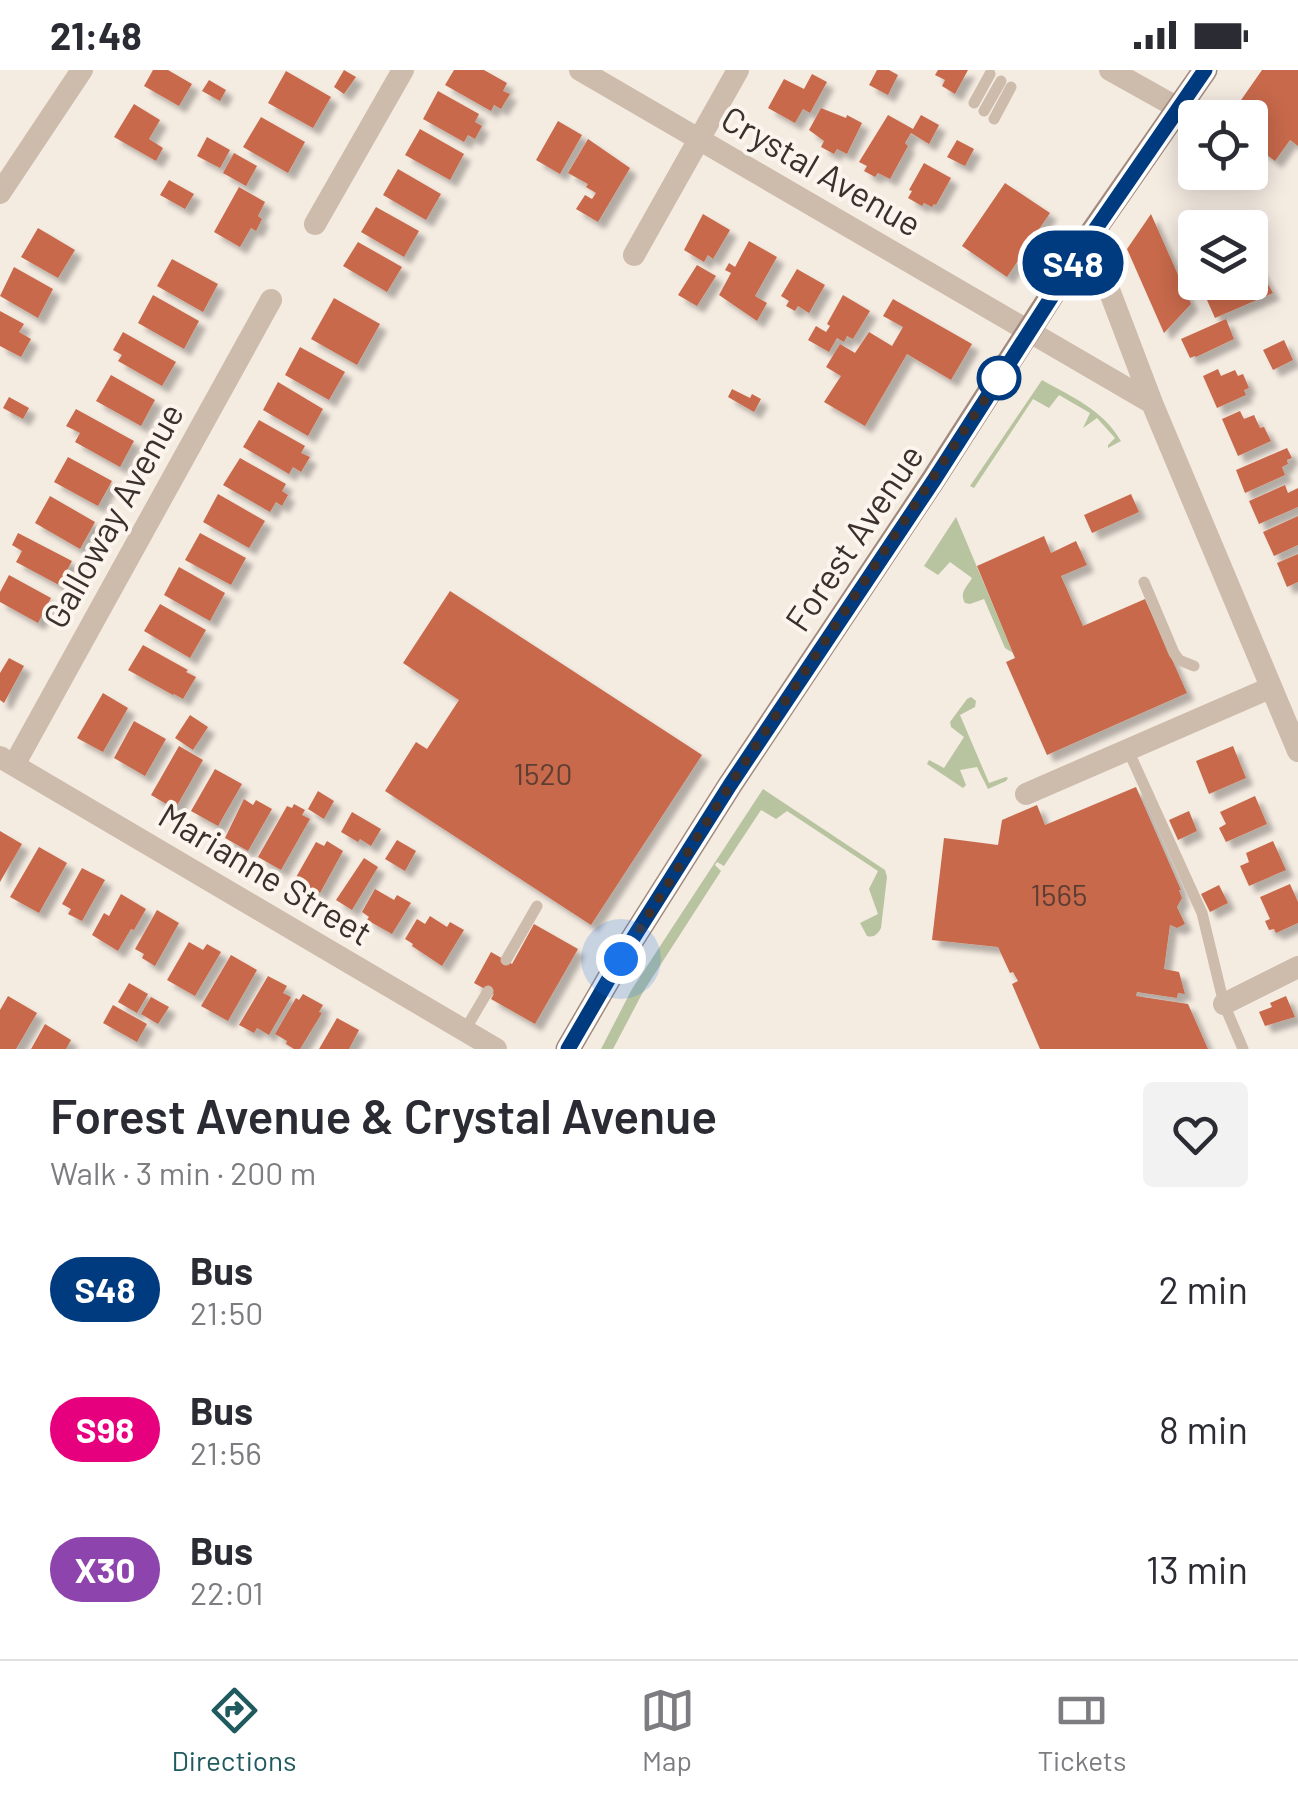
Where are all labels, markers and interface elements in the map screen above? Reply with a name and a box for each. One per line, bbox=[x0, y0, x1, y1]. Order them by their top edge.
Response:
text: 21:48 bbox=[50, 12, 142, 58]
street label: Crystal Avenue bbox=[715, 96, 929, 244]
map controls bbox=[1178, 100, 1268, 300]
button: locate bbox=[1178, 100, 1268, 190]
button: layers bbox=[1178, 210, 1268, 300]
line badge: S48 bbox=[1016, 230, 1130, 296]
text: S48 bbox=[1043, 242, 1103, 284]
unlabelled marker bbox=[978, 357, 1020, 399]
street label: Galloway Avenue bbox=[33, 395, 191, 635]
street label: Forest Avenue bbox=[775, 436, 931, 638]
house number: 1520 bbox=[514, 755, 572, 791]
street label: Marianne Street bbox=[152, 793, 380, 953]
house number: 1565 bbox=[1031, 876, 1087, 912]
your location bbox=[596, 934, 646, 984]
button: heart bbox=[1143, 1082, 1248, 1187]
text: Forest Avenue & Crystal Avenue bbox=[50, 1086, 717, 1144]
text: Walk · 3 min · 200 m bbox=[50, 1153, 316, 1191]
text: Bus bbox=[190, 1247, 253, 1293]
text: 2 min bbox=[1158, 1266, 1248, 1312]
text: S48 bbox=[75, 1268, 135, 1310]
text: 21:50 bbox=[190, 1293, 263, 1331]
text: Bus bbox=[190, 1387, 253, 1433]
text: 8 min bbox=[1159, 1406, 1248, 1452]
text: S98 bbox=[76, 1408, 134, 1450]
text: 21:56 bbox=[190, 1433, 262, 1471]
text: Bus bbox=[190, 1527, 253, 1573]
text: 13 min bbox=[1146, 1546, 1248, 1592]
text: X30 bbox=[75, 1548, 135, 1590]
text: 22:01 bbox=[190, 1573, 264, 1611]
tab: Directions bbox=[171, 1683, 297, 1777]
tab: Map bbox=[640, 1683, 695, 1777]
tab: Tickets bbox=[1037, 1683, 1127, 1777]

